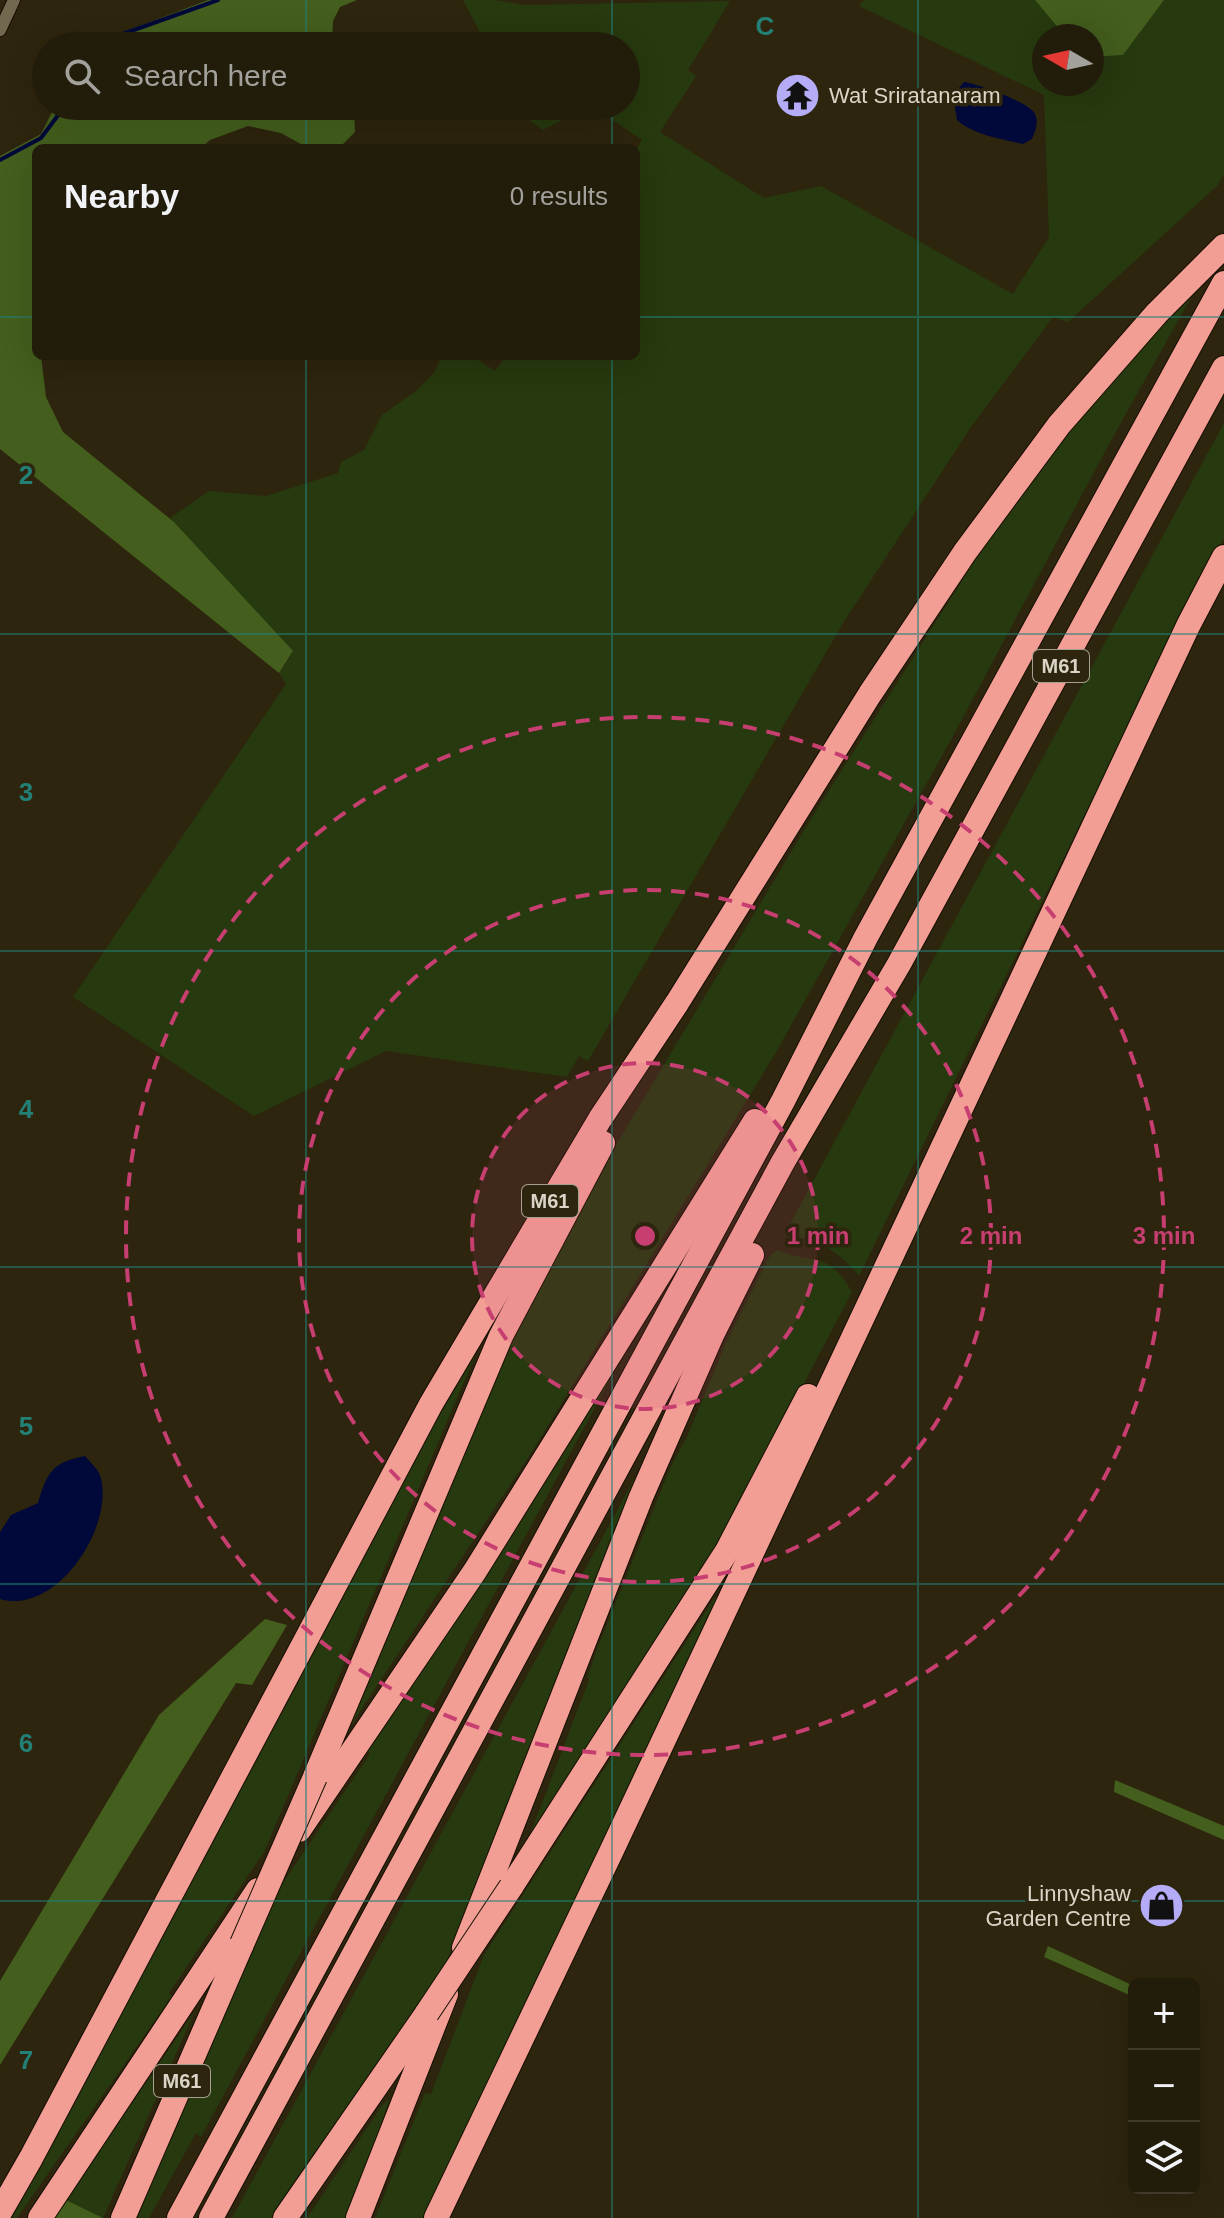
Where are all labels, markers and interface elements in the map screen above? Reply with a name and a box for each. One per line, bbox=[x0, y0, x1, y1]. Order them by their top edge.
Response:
text: C bbox=[756, 11, 775, 41]
north arrow bbox=[1032, 24, 1104, 96]
search box bbox=[32, 32, 640, 120]
icon: search bbox=[60, 54, 104, 98]
text: Search here bbox=[124, 59, 287, 92]
temple icon: Wat Sriratanaram bbox=[774, 71, 822, 119]
place label: Wat Sriratanaram bbox=[829, 83, 1001, 108]
text: Nearby bbox=[64, 177, 179, 215]
text: 0 results bbox=[510, 181, 608, 211]
text: 2 bbox=[19, 460, 33, 490]
road number: M61 bbox=[1033, 650, 1089, 682]
text: 3 bbox=[19, 777, 33, 807]
text: 4 bbox=[19, 1094, 34, 1124]
road number: M61 bbox=[522, 1185, 578, 1217]
centre of rings bbox=[631, 1222, 659, 1250]
text: 1 min bbox=[787, 1222, 849, 1249]
text: 2 min bbox=[960, 1222, 1022, 1249]
text: 3 min bbox=[1133, 1222, 1195, 1249]
text: 5 bbox=[19, 1411, 33, 1441]
text: 6 bbox=[19, 1728, 33, 1758]
place label: Linnyshaw Garden Centre bbox=[985, 1881, 1131, 1931]
shop icon: Linnyshaw Garden Centre bbox=[1138, 1882, 1186, 1930]
map controls bbox=[1128, 1978, 1200, 2194]
button: + bbox=[1128, 1978, 1200, 2050]
text: 7 bbox=[19, 2045, 33, 2075]
button: − bbox=[1128, 2050, 1200, 2122]
road number: M61 bbox=[154, 2065, 210, 2097]
button: layers bbox=[1128, 2122, 1200, 2194]

